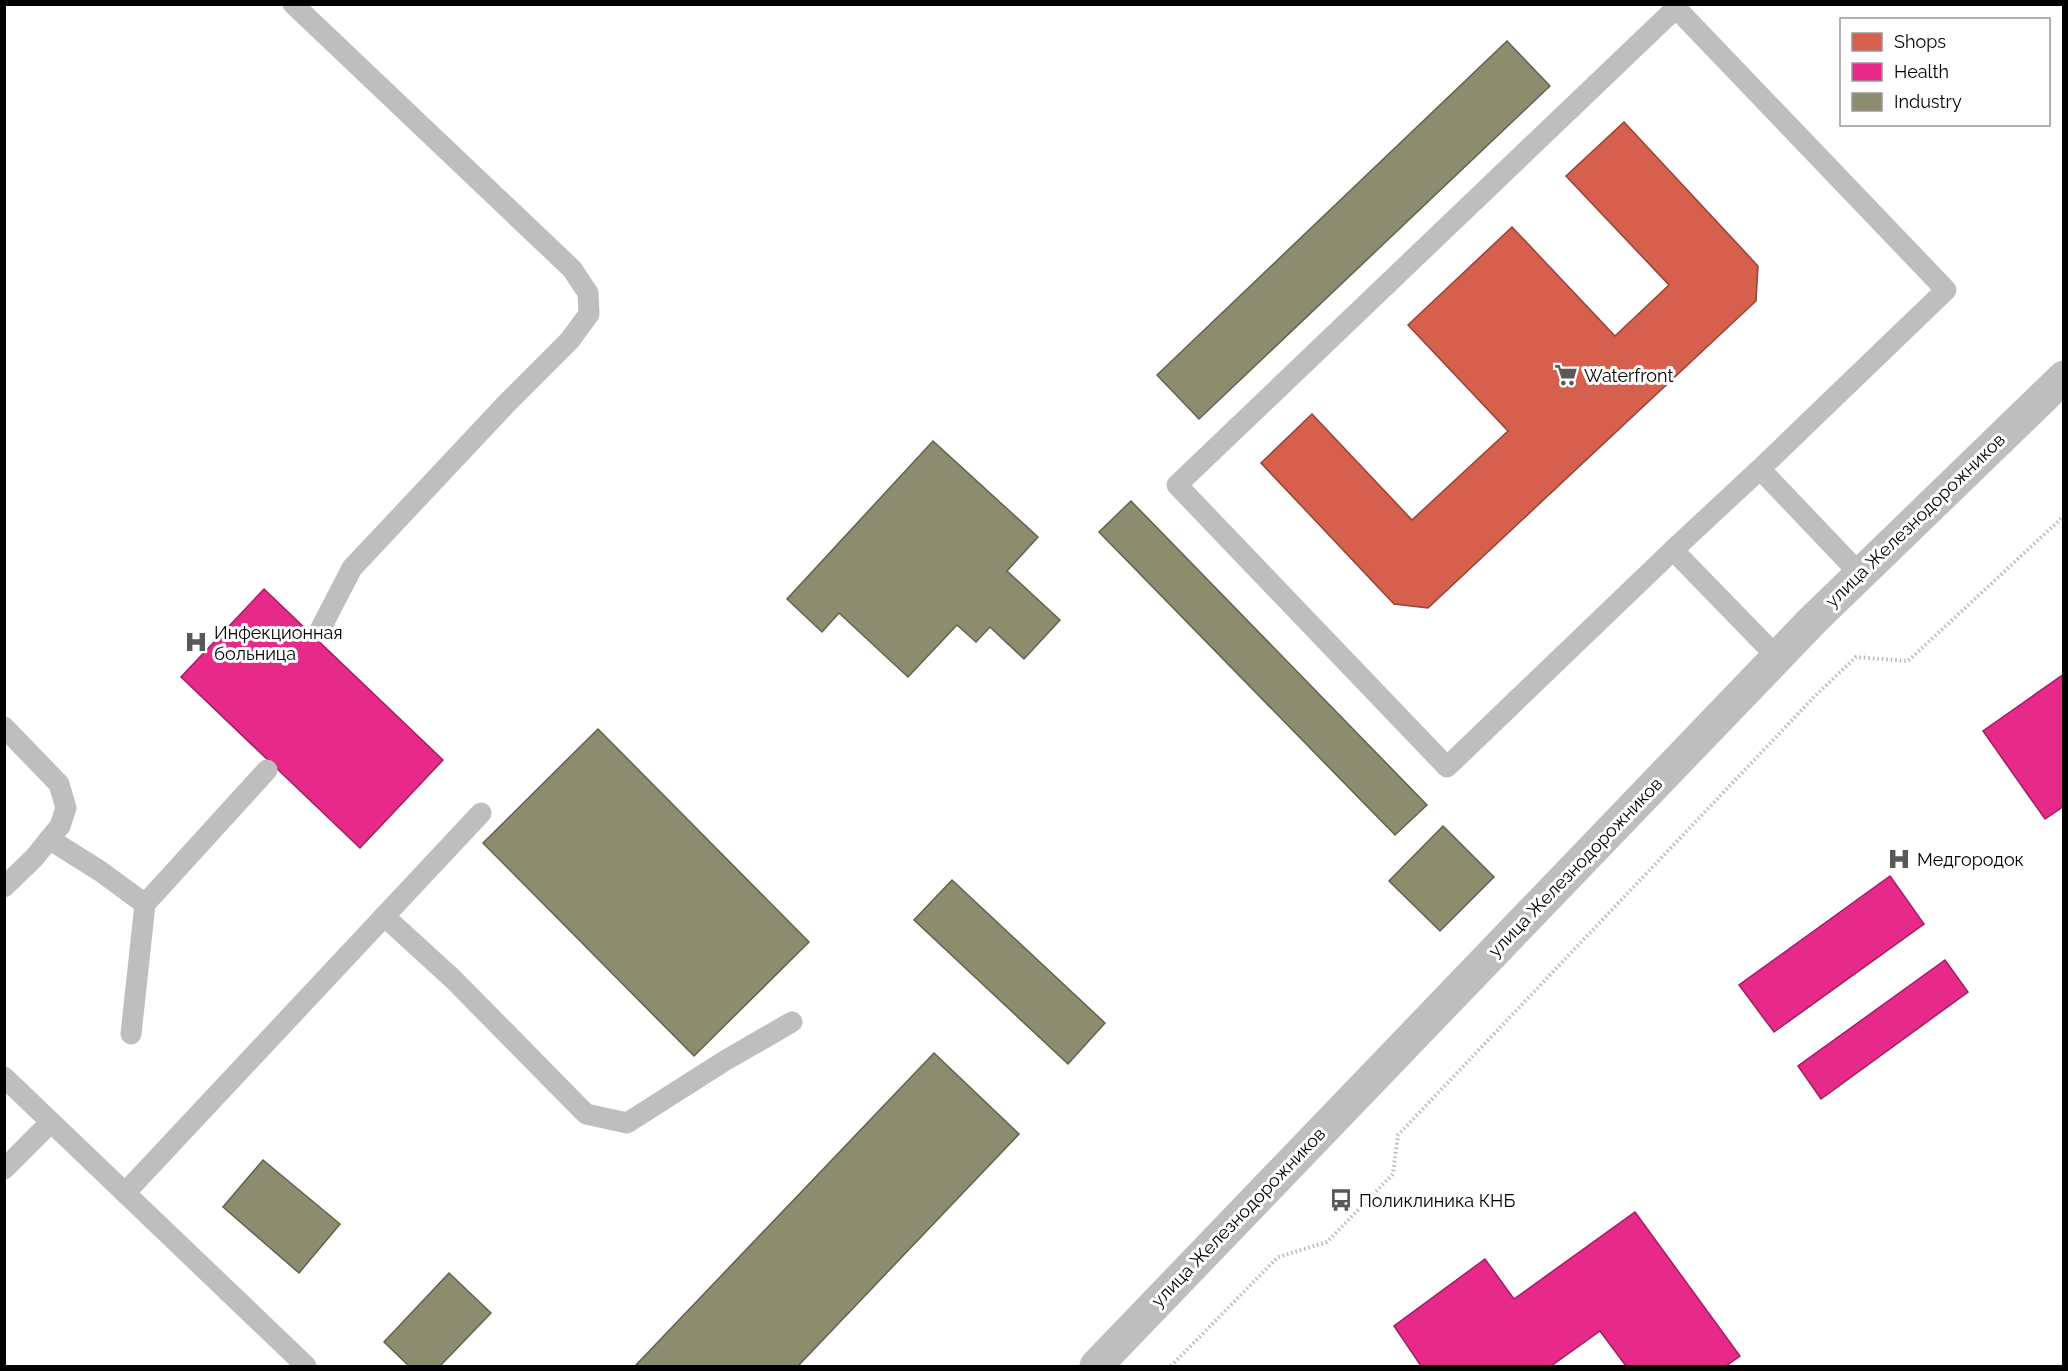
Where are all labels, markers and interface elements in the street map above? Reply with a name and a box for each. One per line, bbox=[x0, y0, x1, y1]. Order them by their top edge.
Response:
legend bbox=[1840, 18, 2050, 126]
text: Shops bbox=[1894, 31, 1946, 52]
text: Health bbox=[1894, 61, 1949, 82]
text: Industry bbox=[1894, 91, 1962, 112]
supermarket icon: Waterfront bbox=[1553, 362, 1579, 388]
place label: Waterfront bbox=[1584, 365, 1673, 386]
street label: улица Железнодорожников bbox=[1821, 429, 2009, 611]
place label: Инфекционная больница bbox=[214, 622, 343, 664]
hospital icon: Инфекционная больница bbox=[183, 629, 209, 655]
street label: улица Железнодорожников bbox=[1484, 773, 1666, 961]
hospital icon: Медгородок bbox=[1886, 846, 1912, 872]
place label: Медгородок bbox=[1917, 849, 2024, 870]
street label: улица Железнодорожников bbox=[1147, 1123, 1329, 1311]
bus stop icon: Поликлиника КНБ bbox=[1328, 1187, 1354, 1213]
place label: Поликлиника КНБ bbox=[1359, 1190, 1515, 1211]

